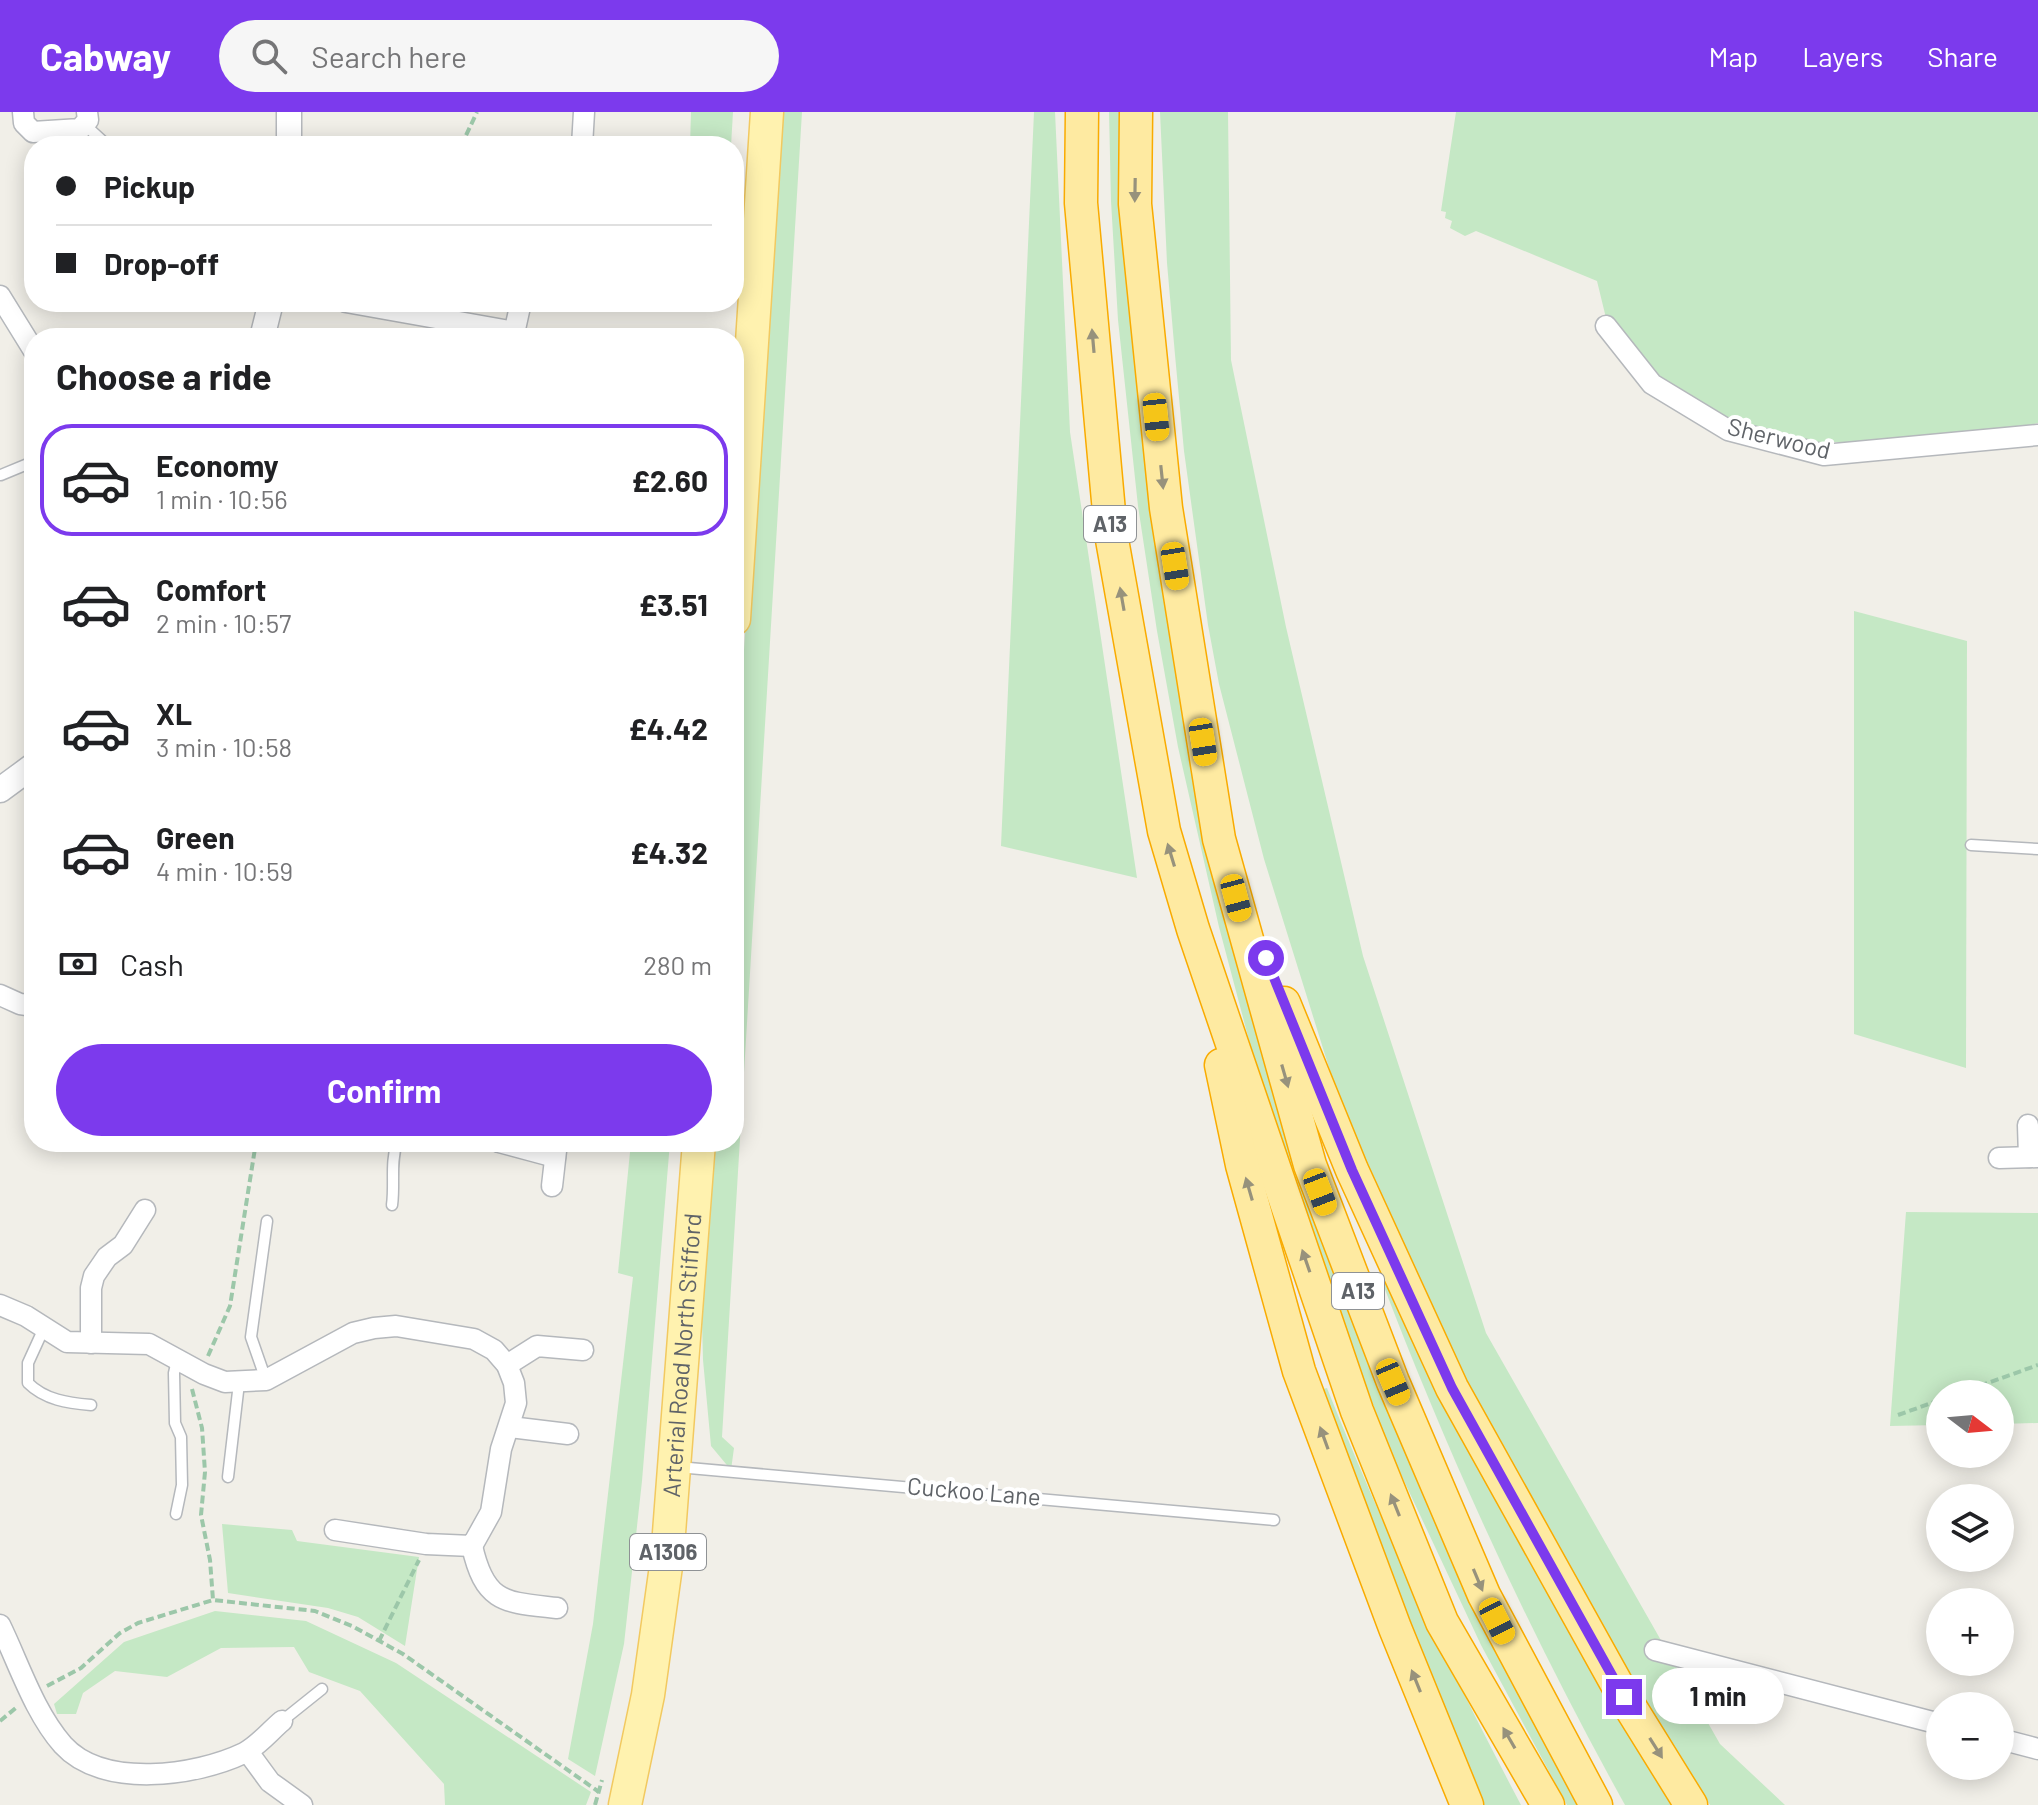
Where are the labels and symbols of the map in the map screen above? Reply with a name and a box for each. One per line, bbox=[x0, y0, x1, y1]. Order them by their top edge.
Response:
one-way arrow bbox=[1129, 178, 1141, 203]
one-way arrow bbox=[1086, 328, 1099, 353]
car bbox=[1142, 392, 1170, 442]
street label: Sherwood bbox=[1725, 411, 1834, 464]
one-way arrow bbox=[1156, 465, 1169, 490]
road number: A13 bbox=[1084, 506, 1136, 542]
car bbox=[1159, 540, 1191, 592]
one-way arrow bbox=[1116, 586, 1128, 611]
car bbox=[1187, 716, 1219, 768]
one-way arrow bbox=[1164, 842, 1177, 866]
car bbox=[1218, 872, 1254, 924]
route start bbox=[1248, 940, 1284, 976]
one-way arrow bbox=[1279, 1065, 1292, 1089]
car bbox=[1300, 1165, 1340, 1219]
one-way arrow bbox=[1242, 1177, 1255, 1201]
street label: Arterial Road North Stifford bbox=[656, 1212, 706, 1498]
one-way arrow bbox=[1299, 1248, 1311, 1272]
road number: A13 bbox=[1332, 1273, 1384, 1309]
car bbox=[1373, 1355, 1413, 1409]
north arrow bbox=[1926, 1380, 2014, 1468]
one-way arrow bbox=[1317, 1426, 1330, 1450]
street label: Cuckoo Lane bbox=[906, 1470, 1042, 1511]
one-way arrow bbox=[1388, 1493, 1401, 1517]
road number: A1306 bbox=[630, 1534, 706, 1570]
one-way arrow bbox=[1471, 1568, 1484, 1592]
car bbox=[1475, 1594, 1519, 1648]
one-way arrow bbox=[1409, 1669, 1422, 1693]
callout: 1 min bbox=[1652, 1669, 1784, 1725]
route end bbox=[1606, 1679, 1642, 1715]
one-way arrow bbox=[1502, 1726, 1516, 1749]
one-way arrow bbox=[1648, 1738, 1663, 1759]

